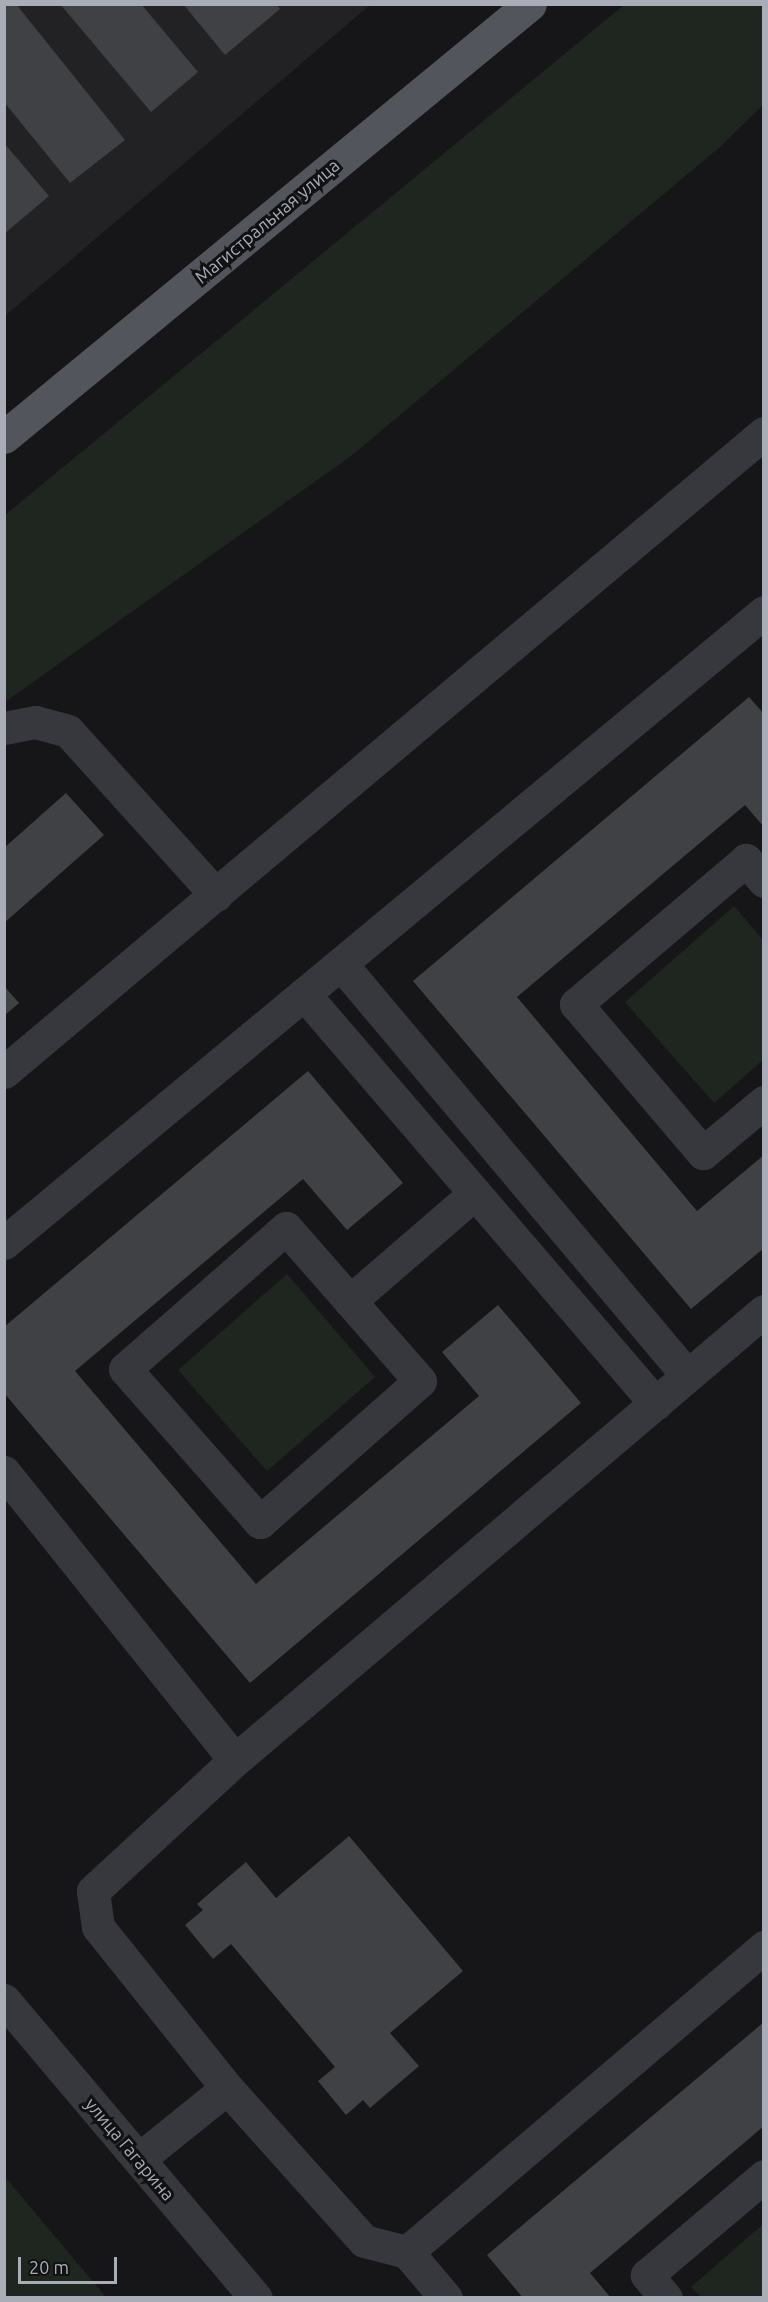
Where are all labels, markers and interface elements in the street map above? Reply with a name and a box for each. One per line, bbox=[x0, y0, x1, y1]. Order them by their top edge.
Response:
street label: Магистральная улица bbox=[190, 154, 344, 288]
street label: улица Гагарина bbox=[81, 2093, 179, 2205]
scale bar bbox=[21, 2245, 120, 2283]
text: 20 m bbox=[29, 2257, 69, 2277]

